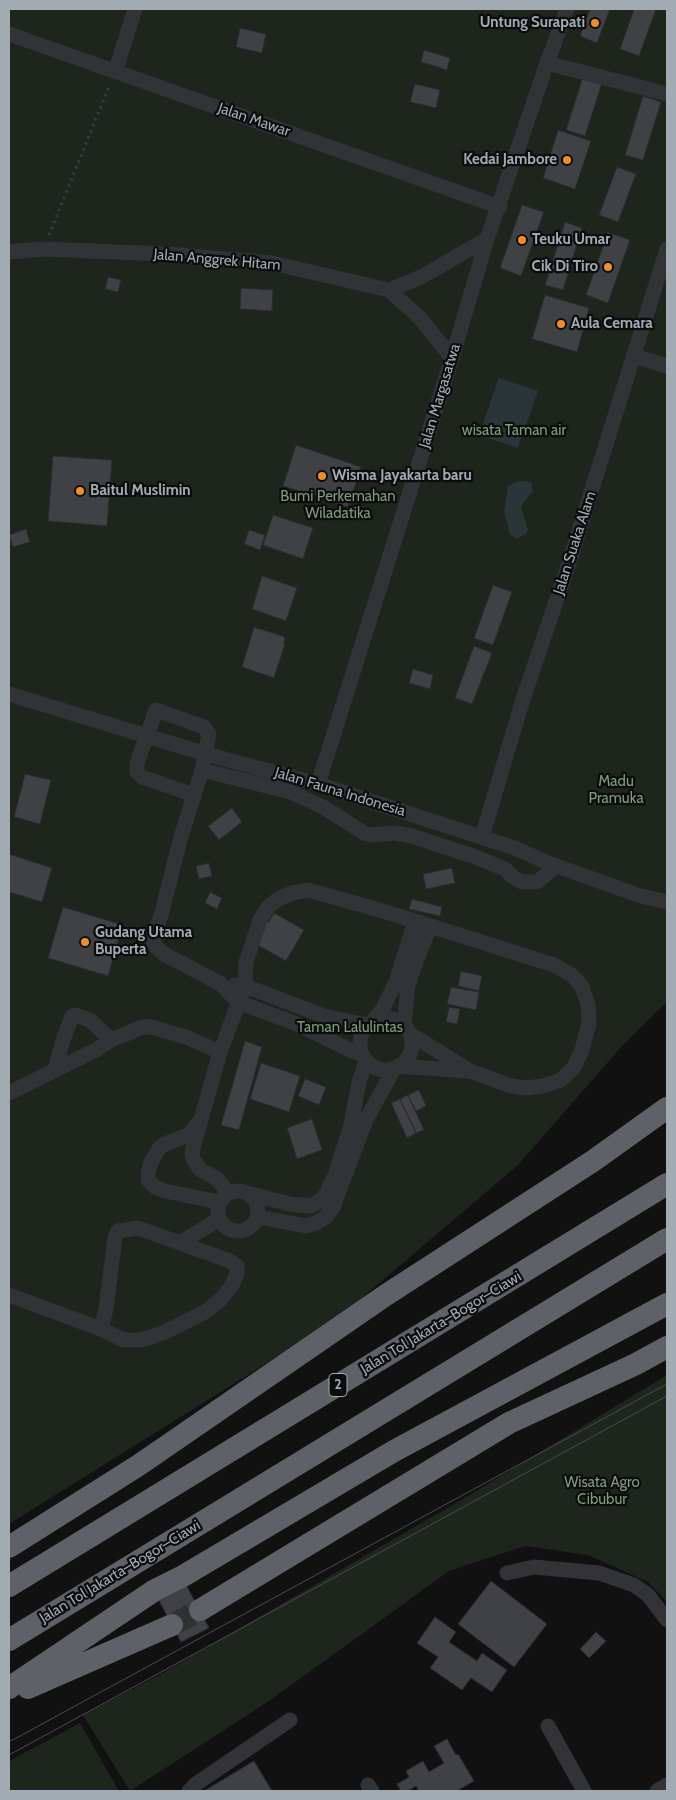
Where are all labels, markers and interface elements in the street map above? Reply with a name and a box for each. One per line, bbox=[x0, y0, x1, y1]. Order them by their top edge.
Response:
place label: Untung Surapati bbox=[480, 14, 585, 32]
marker: Untung Surapati bbox=[589, 17, 601, 29]
street label: Jalan Mawar bbox=[216, 99, 292, 141]
place label: Kedai Jambore bbox=[463, 151, 557, 169]
marker: Kedai Jambore bbox=[561, 154, 573, 166]
place label: Teuku Umar bbox=[532, 231, 610, 249]
marker: Teuku Umar bbox=[516, 234, 528, 246]
street label: Jalan Anggrek Hitam bbox=[153, 245, 281, 275]
place label: Cik Di Tiro bbox=[531, 258, 598, 276]
marker: Cik Di Tiro bbox=[602, 261, 614, 273]
place label: Aula Cemara bbox=[571, 315, 653, 333]
marker: Aula Cemara bbox=[555, 318, 567, 330]
street label: Jalan Margasatwa bbox=[416, 342, 464, 450]
park label: wisata Taman air bbox=[462, 422, 566, 440]
place label: Wisma Jayakarta baru bbox=[332, 467, 472, 485]
marker: Wisma Jayakarta baru bbox=[316, 470, 328, 482]
place label: Baitul Muslimin bbox=[90, 482, 191, 500]
marker: Baitul Muslimin bbox=[74, 485, 86, 497]
park label: Bumi Perkemahan Wiladatika bbox=[280, 488, 396, 523]
street label: Jalan Suaka Alam bbox=[550, 489, 600, 597]
street label: Jalan Fauna Indonesia bbox=[272, 764, 408, 820]
park label: Madu Pramuka bbox=[588, 773, 644, 808]
place label: Gudang Utama Buperta bbox=[95, 924, 192, 959]
marker: Gudang Utama Buperta bbox=[79, 936, 91, 948]
park label: Taman Lalulintas bbox=[297, 1019, 403, 1037]
street label: Jalan Tol Jakarta–Bogor–Ciawi bbox=[357, 1268, 525, 1378]
road number: 2 bbox=[329, 1374, 347, 1396]
park label: Wisata Agro Cibubur bbox=[564, 1474, 640, 1509]
street label: Jalan Tol Jakarta–Bogor–Ciawi bbox=[36, 1517, 204, 1627]

